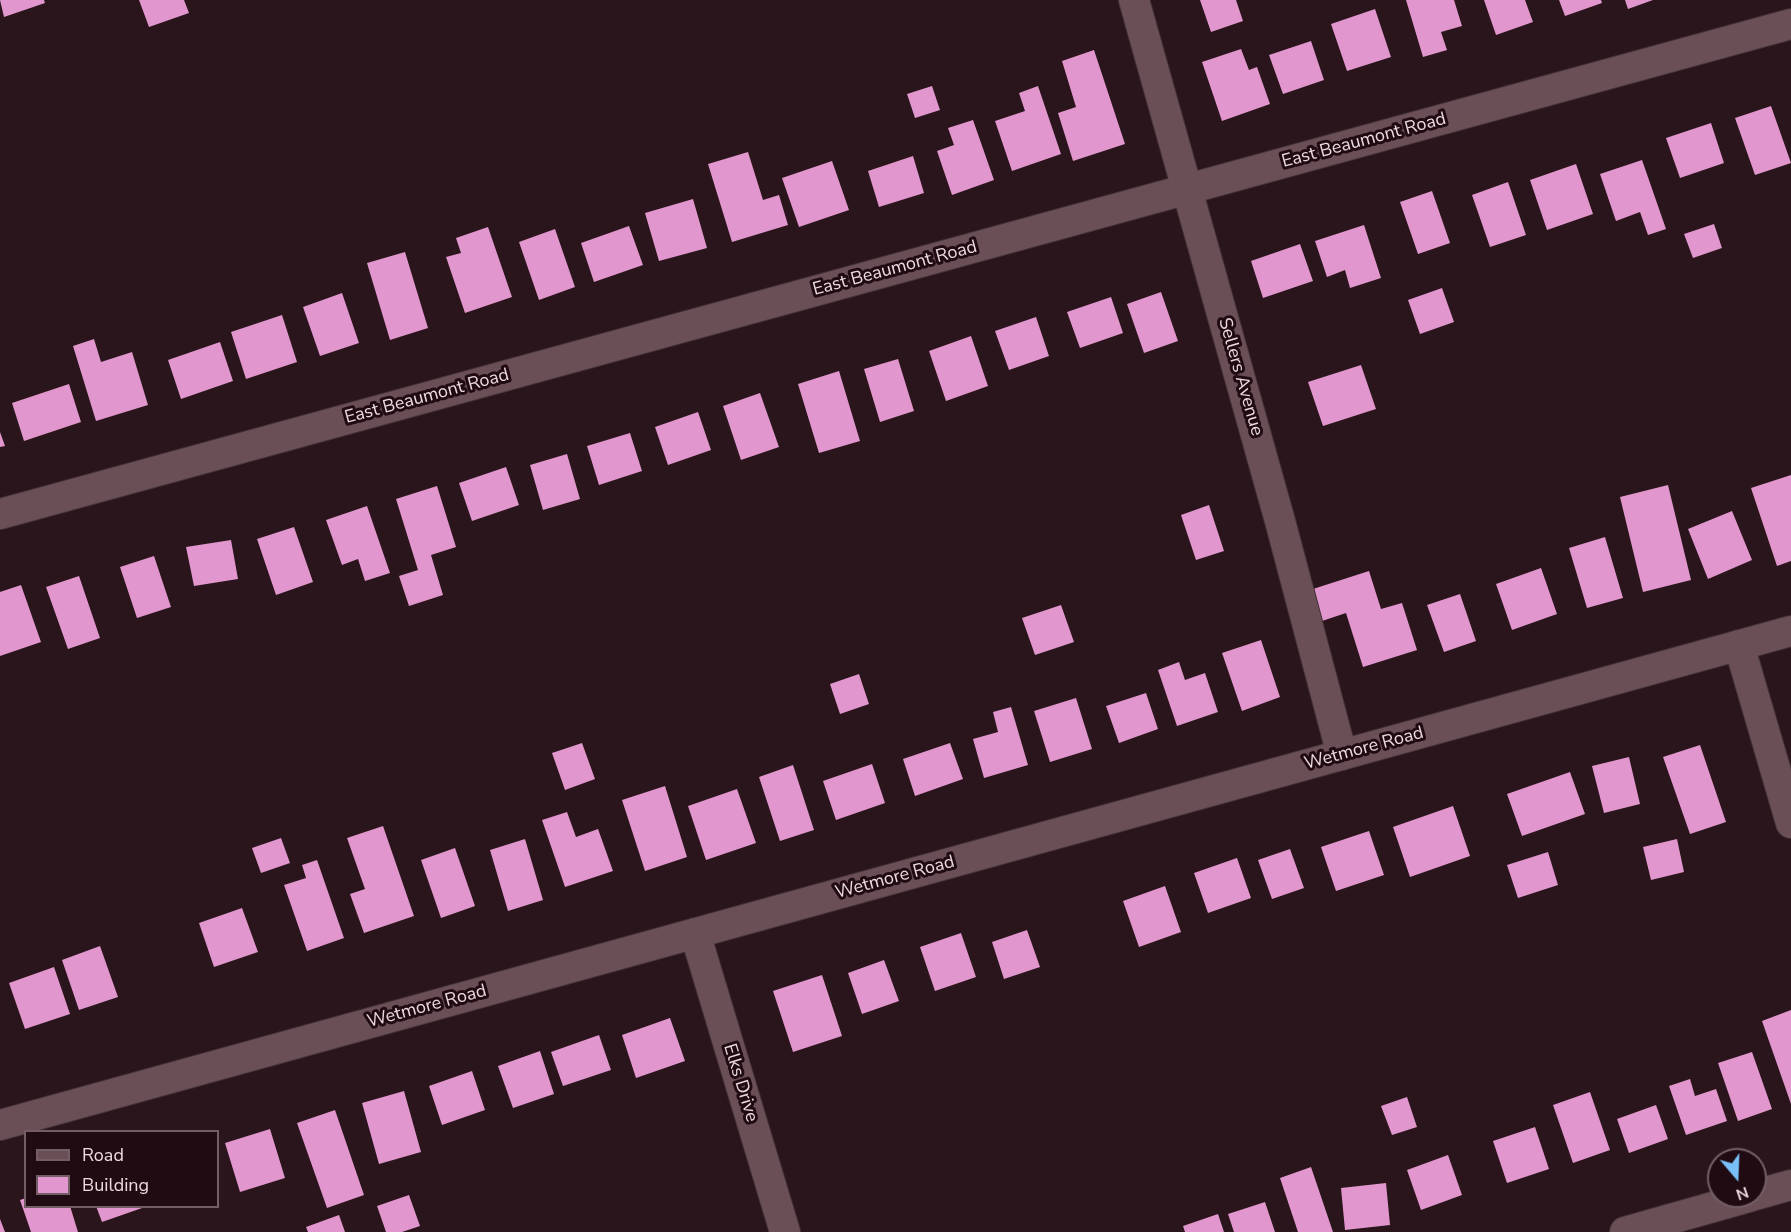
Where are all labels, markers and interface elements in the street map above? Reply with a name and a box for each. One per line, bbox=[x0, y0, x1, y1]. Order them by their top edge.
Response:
street label: East Beaumont Road bbox=[1279, 109, 1449, 173]
street label: East Beaumont Road bbox=[810, 237, 980, 301]
street label: Sellers Avenue bbox=[1213, 316, 1267, 438]
street label: East Beaumont Road bbox=[342, 365, 512, 429]
street label: Wetmore Road bbox=[1302, 723, 1426, 775]
street label: Wetmore Road bbox=[833, 852, 957, 904]
street label: Wetmore Road bbox=[365, 981, 489, 1033]
street label: Elks Drive bbox=[718, 1041, 762, 1125]
legend bbox=[24, 1130, 219, 1208]
text: Road bbox=[82, 1143, 124, 1167]
north arrow bbox=[1707, 1148, 1767, 1208]
text: Building bbox=[82, 1173, 149, 1197]
text: N bbox=[1733, 1181, 1751, 1205]

